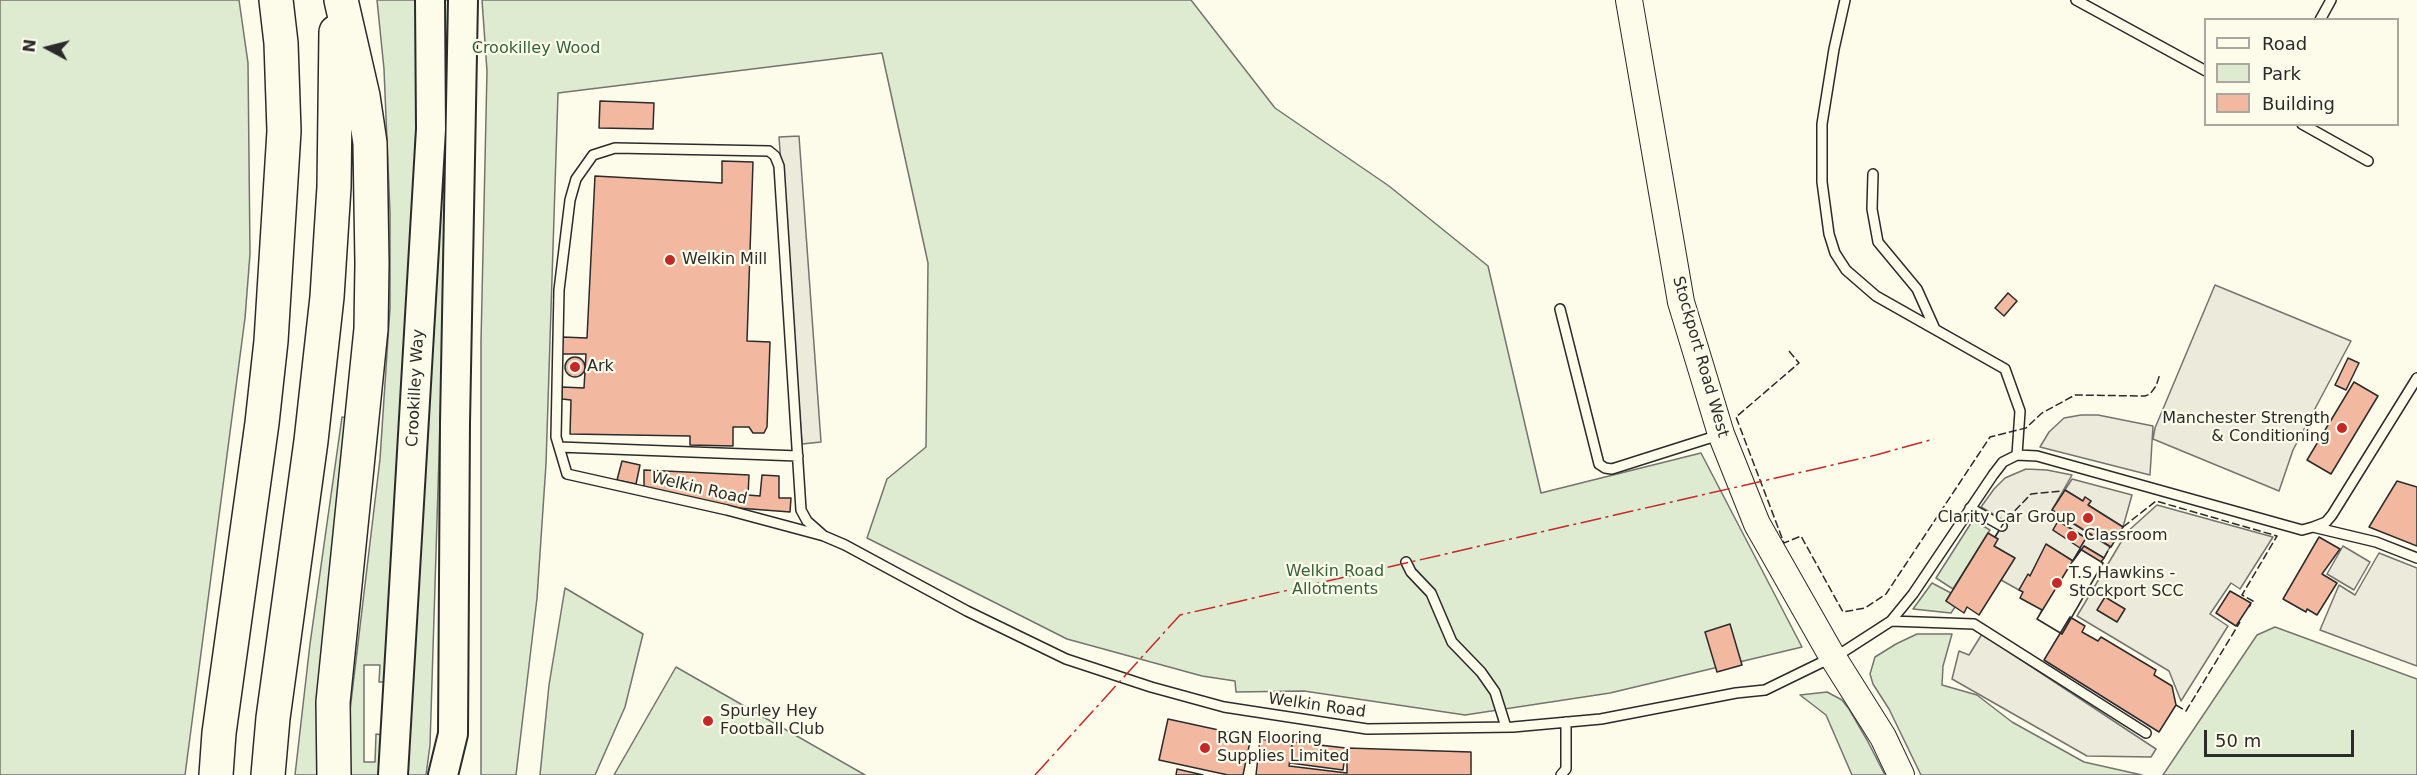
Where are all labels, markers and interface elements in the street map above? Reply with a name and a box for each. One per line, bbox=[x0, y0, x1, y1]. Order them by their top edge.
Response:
north arrow bbox=[18, 18, 78, 78]
legend bbox=[2204, 18, 2399, 126]
text: Road bbox=[2262, 33, 2307, 54]
text: N bbox=[19, 38, 40, 54]
park label: Crookilley Wood bbox=[472, 39, 600, 59]
text: Park bbox=[2262, 63, 2301, 84]
text: Building bbox=[2262, 93, 2335, 114]
place label: Welkin Mill bbox=[682, 250, 767, 270]
marker: Welkin Mill bbox=[663, 253, 677, 267]
street label: Stockport Road West bbox=[1668, 274, 1732, 440]
street label: Crookilley Way bbox=[403, 329, 429, 447]
place label: Ark bbox=[587, 357, 614, 377]
marker: Ark bbox=[568, 360, 582, 374]
place label: Manchester Strength & Conditioning bbox=[2162, 409, 2330, 447]
marker: Manchester Strength & Conditioning bbox=[2335, 421, 2349, 435]
street label: Welkin Road bbox=[649, 469, 749, 509]
place label: Clarity Car Group bbox=[1937, 508, 2076, 528]
marker: Clarity Car Group bbox=[2081, 511, 2095, 525]
place label: Classroom bbox=[2084, 526, 2167, 546]
marker: Classroom bbox=[2065, 529, 2079, 543]
park label: Welkin Road Allotments bbox=[1286, 562, 1384, 600]
place label: T.S Hawkins - Stockport SCC bbox=[2069, 564, 2184, 602]
marker: T.S Hawkins - Stockport SCC bbox=[2050, 576, 2064, 590]
street label: Welkin Road bbox=[1267, 690, 1367, 722]
place label: Spurley Hey Football Club bbox=[720, 702, 824, 740]
marker: Spurley Hey Football Club bbox=[701, 714, 715, 728]
scale bar bbox=[2207, 718, 2357, 756]
place label: RGN Flooring Supplies Limited bbox=[1217, 729, 1349, 767]
text: 50 m bbox=[2215, 730, 2261, 751]
marker: RGN Flooring Supplies Limited bbox=[1198, 741, 1212, 755]

